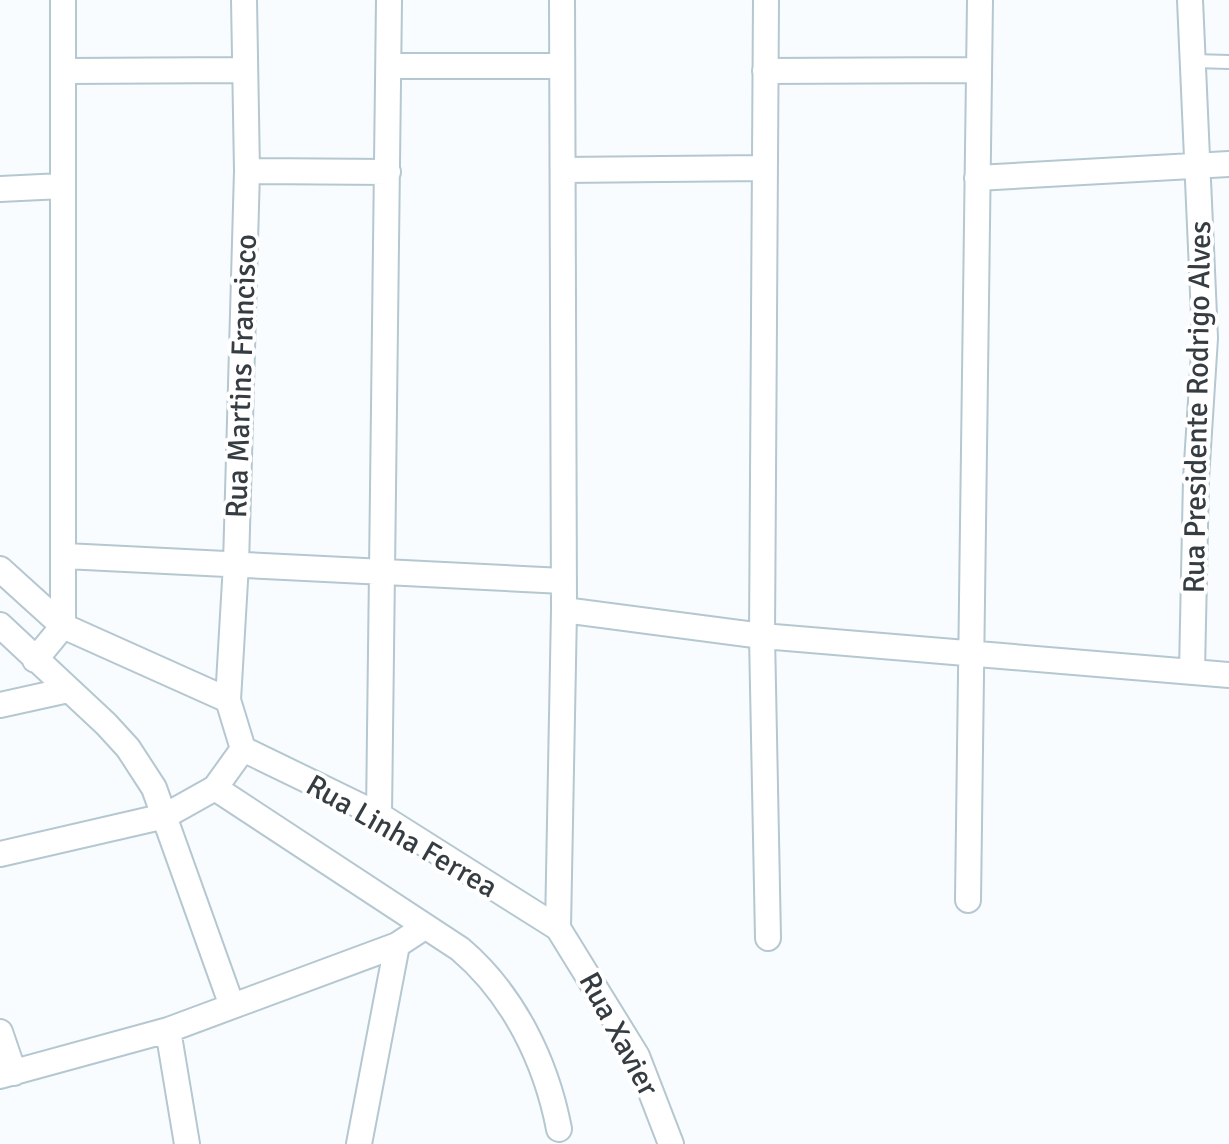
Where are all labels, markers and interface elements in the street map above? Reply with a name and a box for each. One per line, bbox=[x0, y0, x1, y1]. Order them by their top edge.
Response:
street label: Rua Presidente Rodrigo Alves bbox=[1176, 220, 1219, 594]
street label: Rua Martins Francisco bbox=[218, 233, 265, 519]
street label: Rua Linha Ferrea bbox=[299, 767, 504, 906]
street label: Rua Xavier bbox=[571, 966, 667, 1103]

